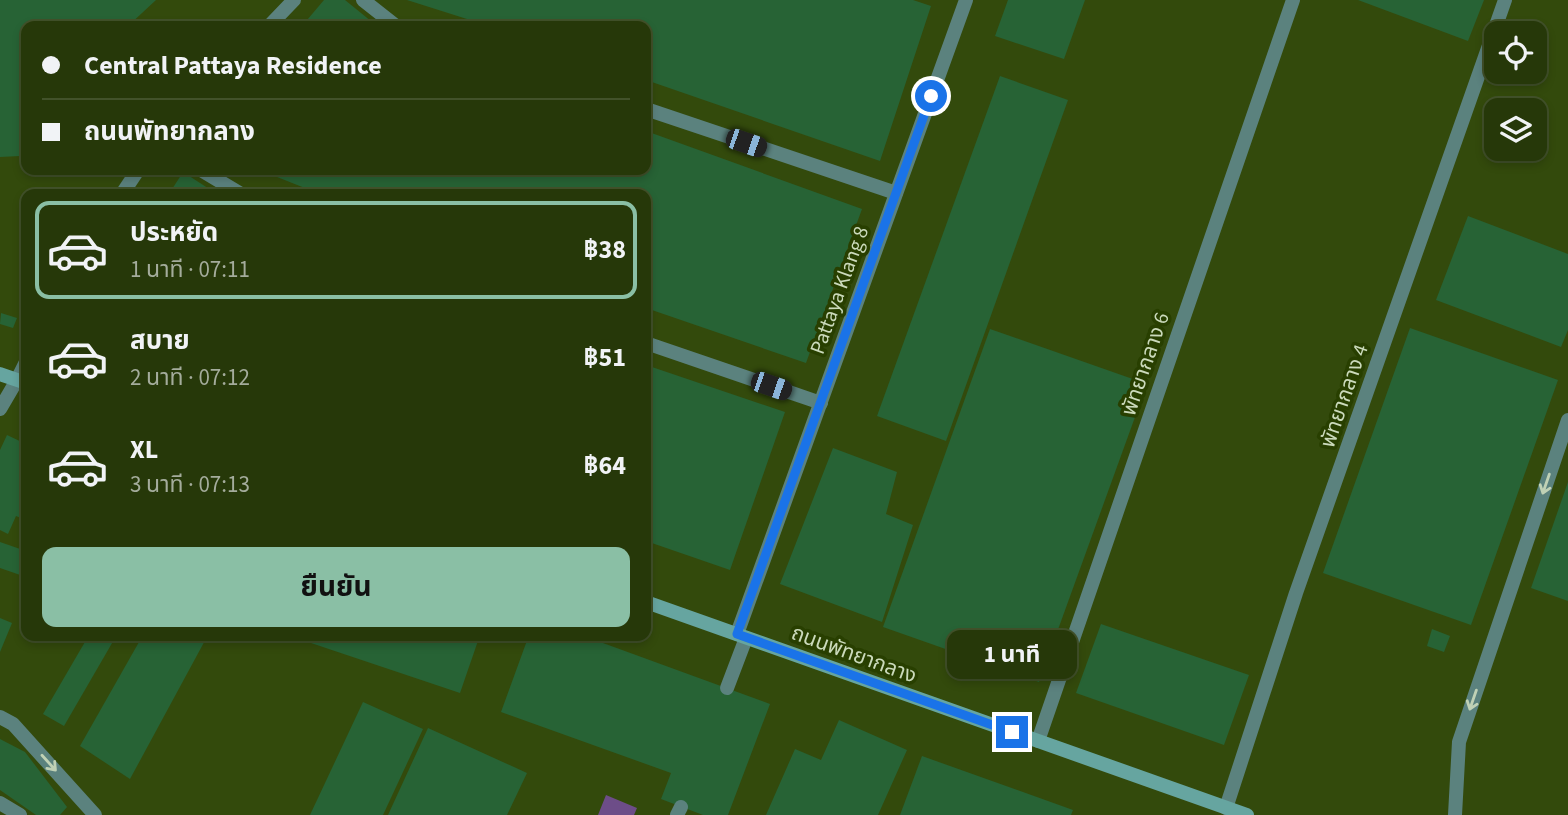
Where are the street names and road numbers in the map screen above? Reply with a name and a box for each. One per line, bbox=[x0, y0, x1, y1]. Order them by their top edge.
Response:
street label: Pattaya Klang 8 bbox=[802, 222, 876, 358]
street label: พัทยากลาง 6 bbox=[1113, 308, 1177, 420]
street label: พัทยากลาง 4 bbox=[1312, 340, 1376, 452]
street label: ถนนพัทยากลาง bbox=[787, 617, 921, 691]

